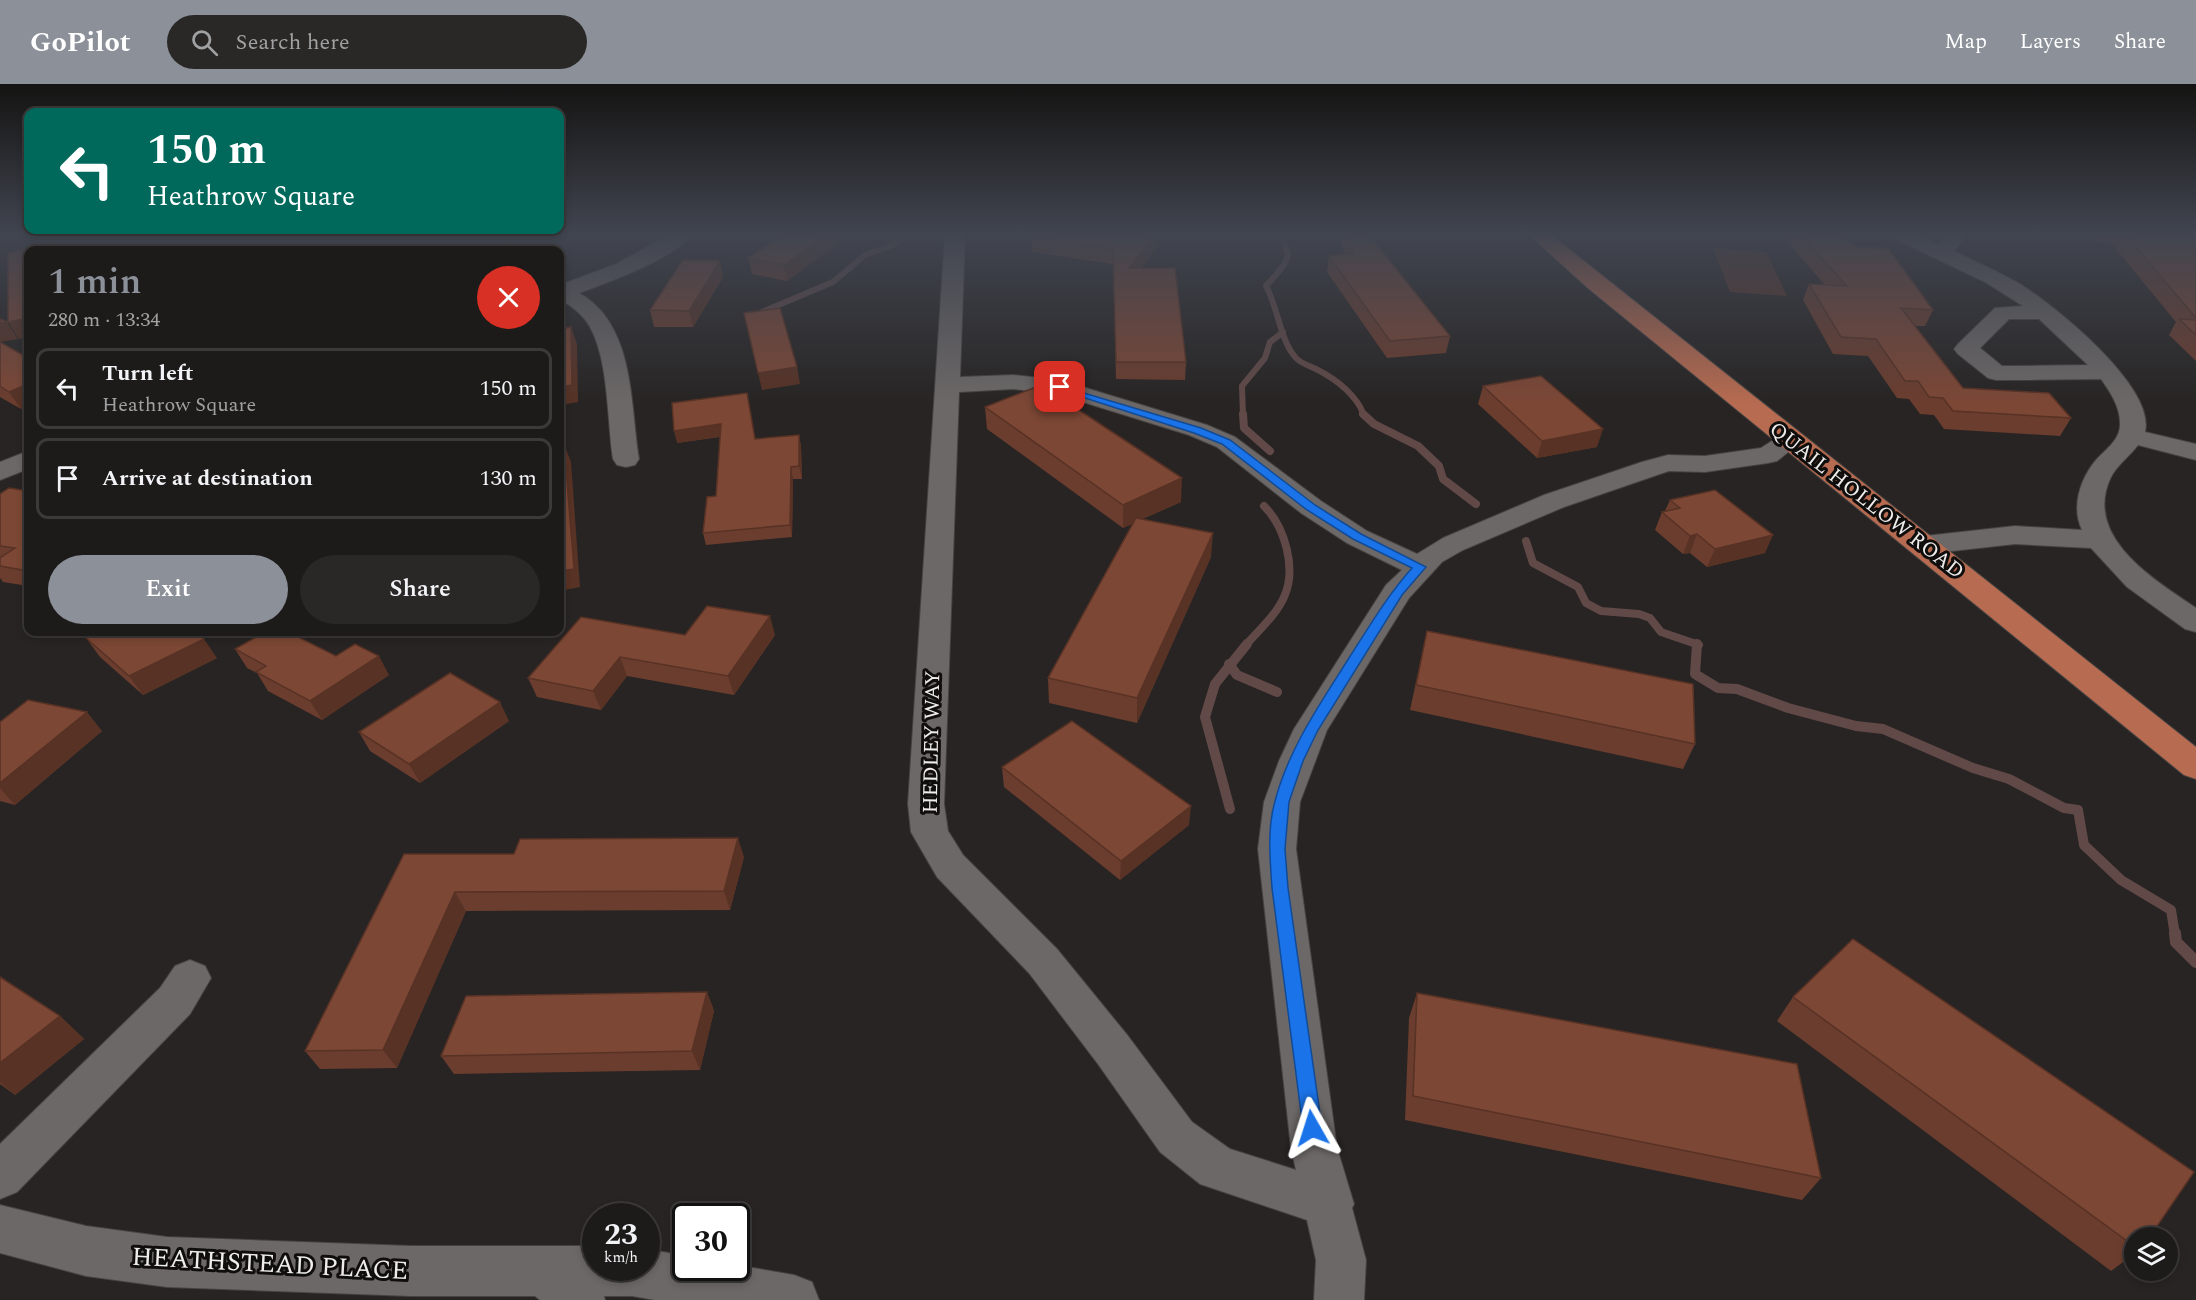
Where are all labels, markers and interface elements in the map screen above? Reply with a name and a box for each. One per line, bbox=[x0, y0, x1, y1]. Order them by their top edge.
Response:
search box bbox=[167, 15, 587, 69]
text: GoPilot bbox=[30, 21, 131, 64]
icon: search bbox=[188, 26, 221, 59]
text: Search here bbox=[236, 26, 350, 59]
text: Map bbox=[1945, 26, 1987, 58]
text: Layers bbox=[2020, 26, 2081, 58]
text: Share bbox=[2114, 26, 2166, 58]
text: 150 m bbox=[147, 119, 266, 182]
icon: left bbox=[48, 132, 126, 210]
text: Heathrow Square bbox=[147, 176, 355, 218]
text: 1 min bbox=[48, 255, 141, 310]
button: close bbox=[477, 266, 540, 329]
text: 280 m · 13:34 bbox=[48, 305, 160, 335]
text: Turn left bbox=[102, 357, 194, 390]
pin bbox=[1034, 361, 1085, 412]
icon: arrive bbox=[1043, 370, 1076, 403]
icon: left bbox=[51, 372, 84, 405]
text: 150 m bbox=[480, 372, 537, 405]
text: Heathrow Square bbox=[102, 390, 256, 420]
street label: QUAIL HOLLOW ROAD bbox=[1762, 414, 1971, 587]
icon: arrive bbox=[51, 462, 84, 495]
text: Arrive at destination bbox=[102, 462, 313, 495]
text: 130 m bbox=[480, 462, 537, 495]
button: Exit bbox=[48, 555, 288, 624]
button: Share bbox=[300, 555, 540, 624]
street label: HEDLEY WAY bbox=[915, 670, 949, 814]
position arrow bbox=[1280, 1096, 1344, 1160]
speed limit sign: 30 bbox=[672, 1203, 750, 1281]
text: 23 bbox=[604, 1212, 638, 1258]
map controls bbox=[2124, 1227, 2178, 1281]
button: layers bbox=[2124, 1227, 2178, 1281]
street label: HEATHSTEAD PLACE bbox=[131, 1237, 409, 1291]
text: km/h bbox=[604, 1246, 638, 1269]

